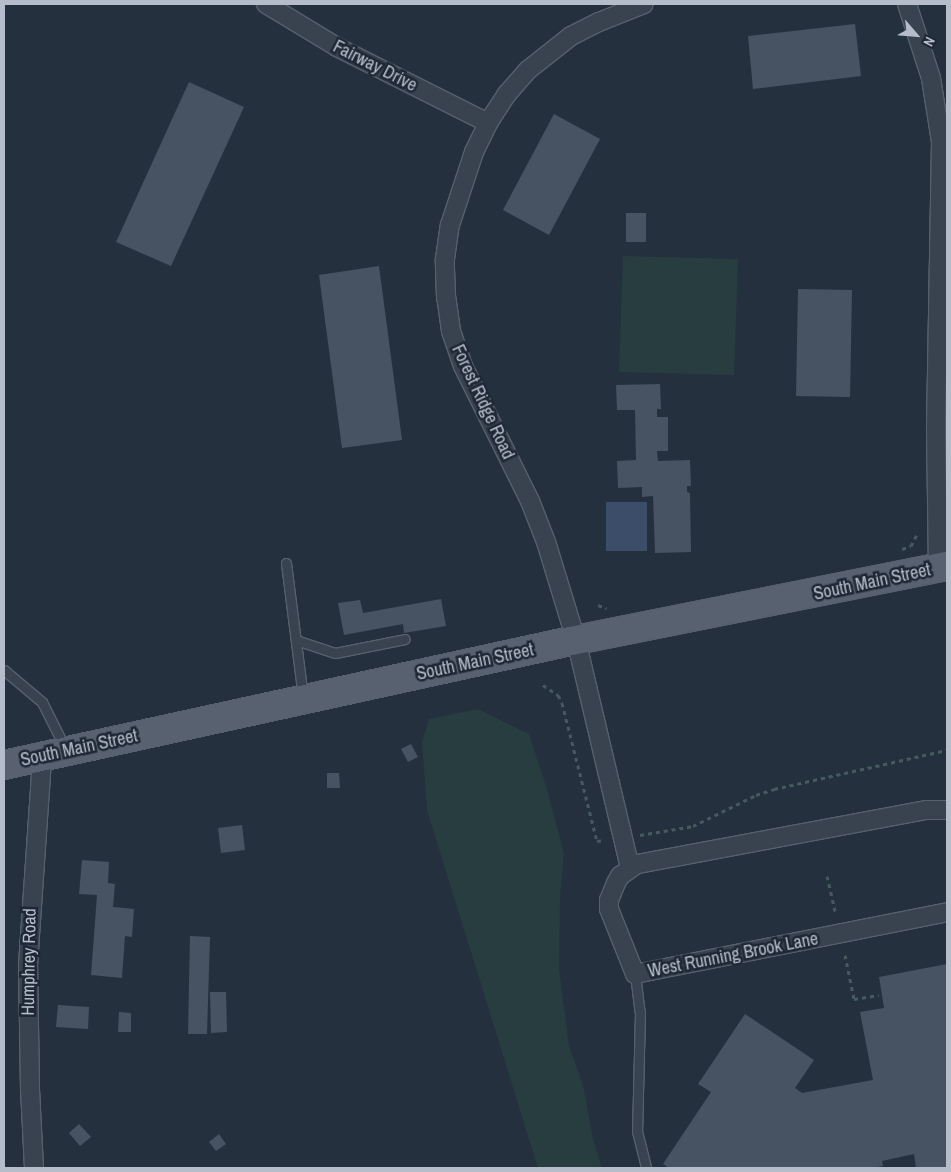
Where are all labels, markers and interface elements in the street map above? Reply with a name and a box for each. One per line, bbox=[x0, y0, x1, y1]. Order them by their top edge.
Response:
north arrow bbox=[891, 10, 941, 60]
text: N bbox=[919, 34, 939, 50]
street label: Fairway Drive bbox=[329, 36, 421, 96]
street label: Forest Ridge Road bbox=[447, 341, 519, 463]
street label: South Main Street bbox=[812, 559, 932, 605]
street label: South Main Street bbox=[415, 639, 535, 685]
street label: South Main Street bbox=[19, 725, 139, 771]
street label: Humphrey Road bbox=[17, 908, 41, 1016]
street label: West Running Brook Lane bbox=[646, 928, 820, 982]

